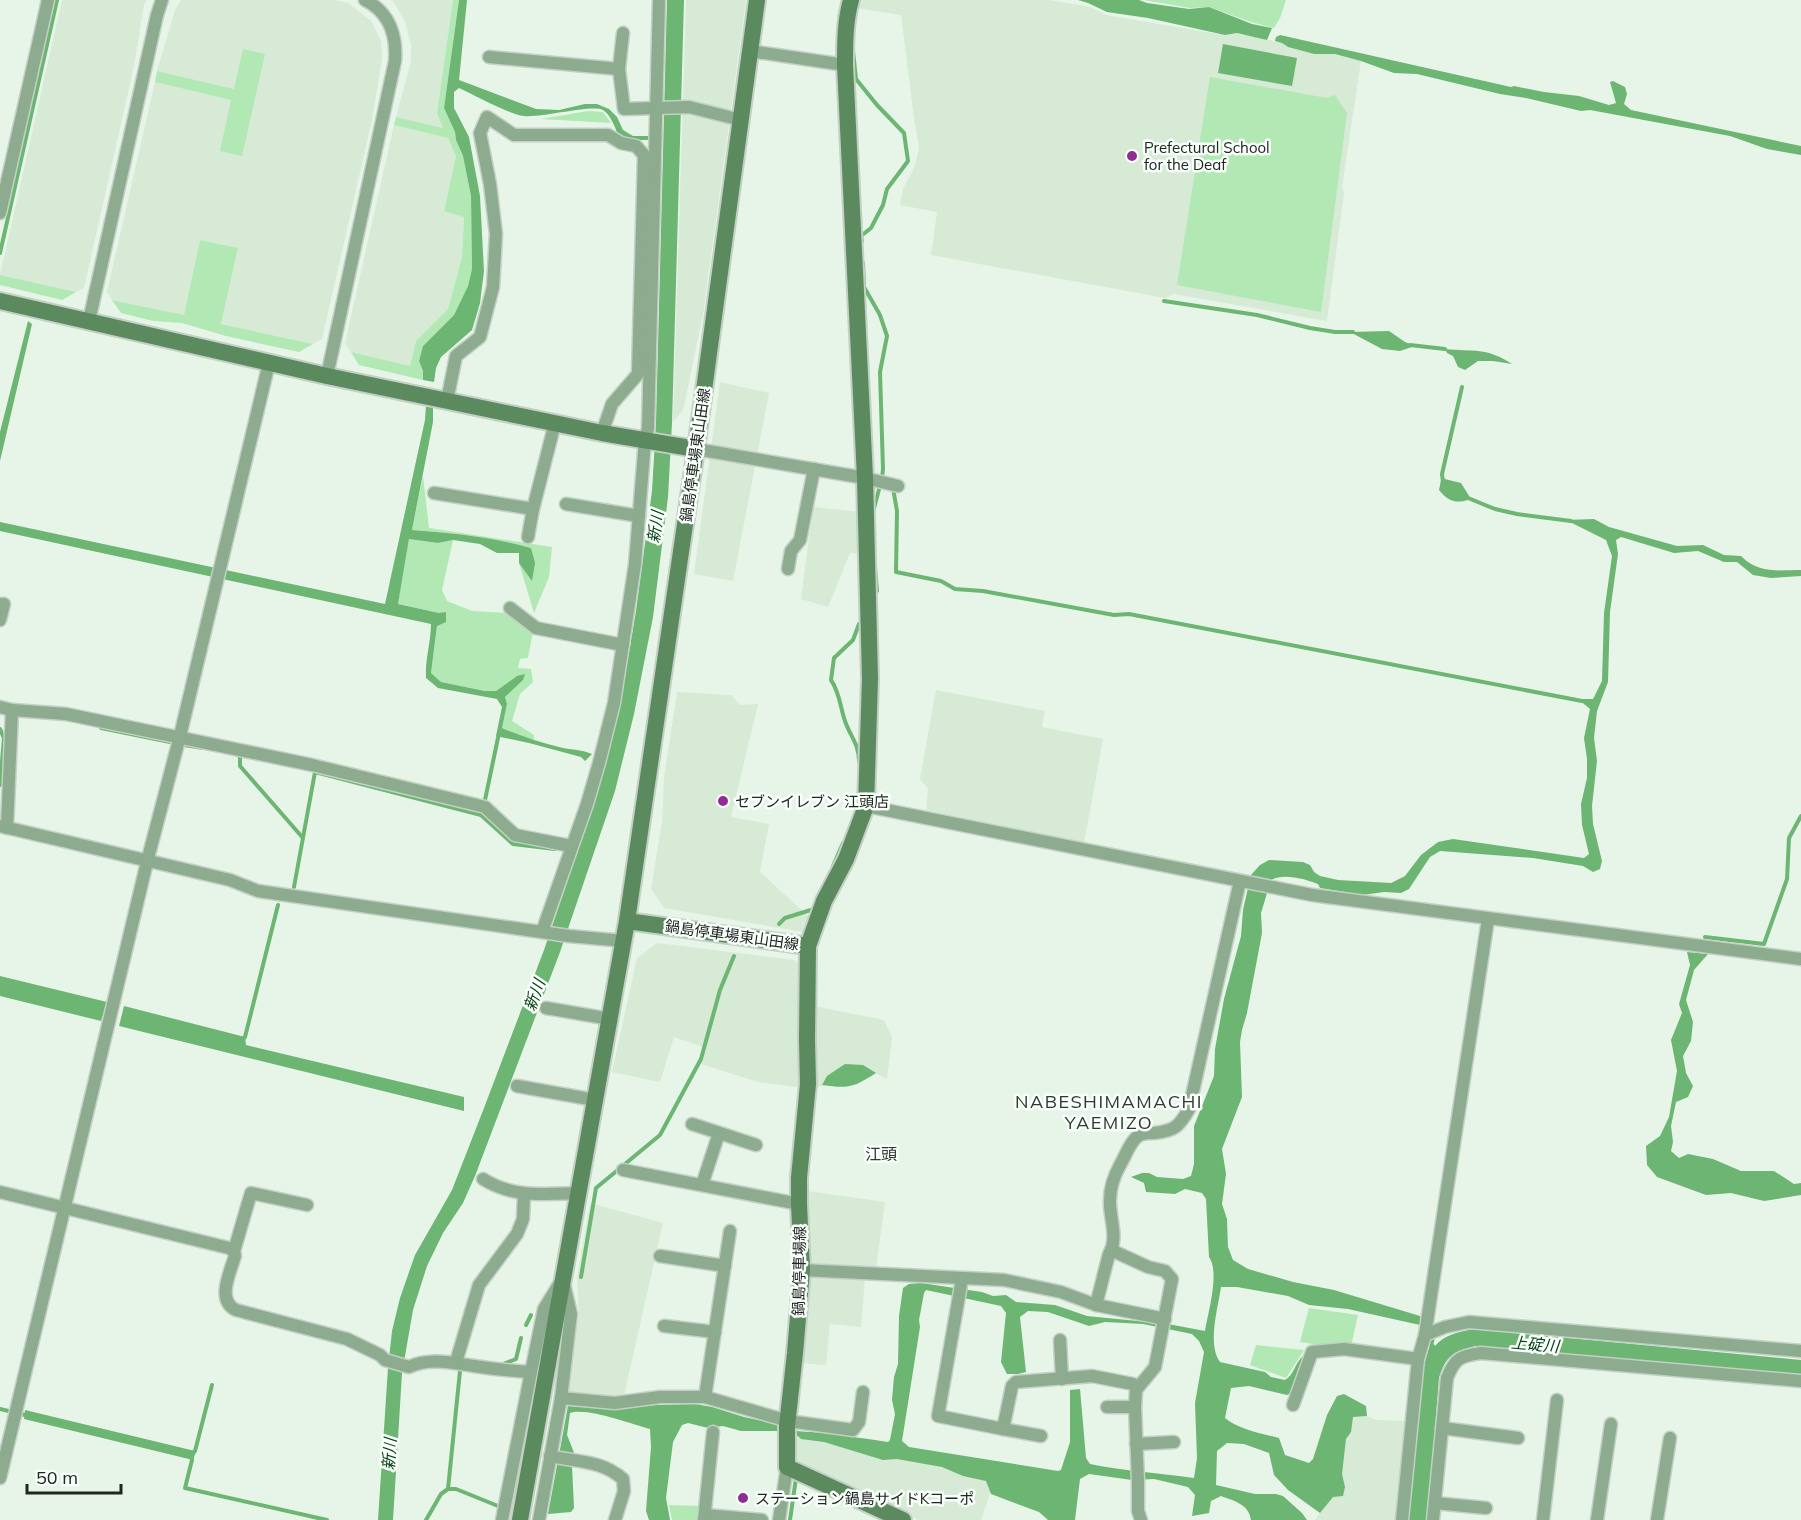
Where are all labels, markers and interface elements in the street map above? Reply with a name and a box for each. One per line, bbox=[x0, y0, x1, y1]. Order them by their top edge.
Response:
place label: Prefectural School for the Deaf bbox=[1144, 138, 1270, 174]
marker: Prefectural School for the Deaf bbox=[1125, 149, 1139, 163]
street label: 鍋島停車場東山田線 bbox=[676, 387, 714, 523]
water label: 新川 bbox=[643, 508, 667, 544]
place label: セブンイレブン 江頭店 bbox=[735, 792, 889, 811]
marker: セブンイレブン 江頭店 bbox=[716, 794, 730, 808]
street label: 鍋島停車場東山田線 bbox=[664, 916, 800, 954]
water label: 新川 bbox=[519, 975, 550, 1013]
district label: NABESHIMAMACHI YAEMIZO bbox=[1015, 1090, 1203, 1134]
district label: 江頭 bbox=[865, 1144, 897, 1164]
street label: 鍋島停車場線 bbox=[789, 1226, 809, 1316]
water label: 上碇川 bbox=[1510, 1332, 1562, 1356]
water label: 新川 bbox=[378, 1435, 400, 1471]
scale bar bbox=[27, 1457, 122, 1495]
text: 50 m bbox=[36, 1466, 78, 1489]
place label: ステーション鍋島サイドKコーポ bbox=[755, 1489, 974, 1508]
marker: ステーション鍋島サイドKコーポ bbox=[736, 1491, 750, 1505]

